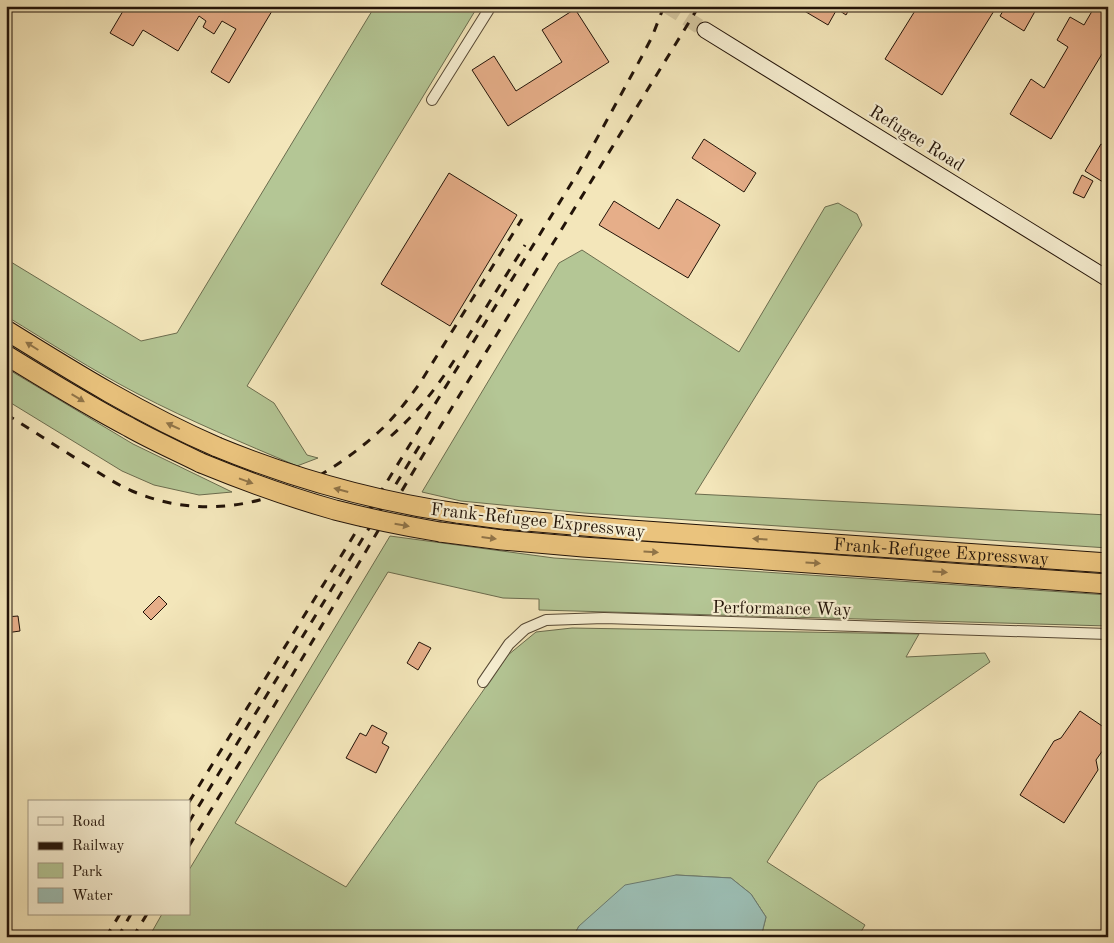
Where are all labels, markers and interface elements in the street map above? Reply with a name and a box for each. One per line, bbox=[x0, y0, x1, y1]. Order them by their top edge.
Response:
street label: Refugee Road bbox=[866, 103, 967, 175]
one-way arrow bbox=[25, 341, 38, 351]
one-way arrow bbox=[72, 394, 85, 403]
one-way arrow bbox=[166, 422, 180, 430]
one-way arrow bbox=[239, 478, 254, 485]
one-way arrow bbox=[333, 485, 348, 493]
street label: Frank-Refugee Expressway bbox=[429, 501, 647, 541]
one-way arrow bbox=[395, 522, 411, 530]
one-way arrow bbox=[752, 534, 768, 542]
one-way arrow bbox=[481, 535, 497, 543]
street label: Frank-Refugee Expressway bbox=[833, 536, 1050, 569]
one-way arrow bbox=[643, 548, 659, 556]
one-way arrow bbox=[805, 560, 821, 568]
one-way arrow bbox=[932, 569, 948, 577]
street label: Performance Way bbox=[712, 599, 852, 619]
legend bbox=[28, 800, 190, 916]
text: Road bbox=[72, 815, 106, 830]
text: Railway bbox=[72, 839, 125, 854]
text: Park bbox=[72, 865, 103, 880]
text: Water bbox=[72, 889, 113, 904]

